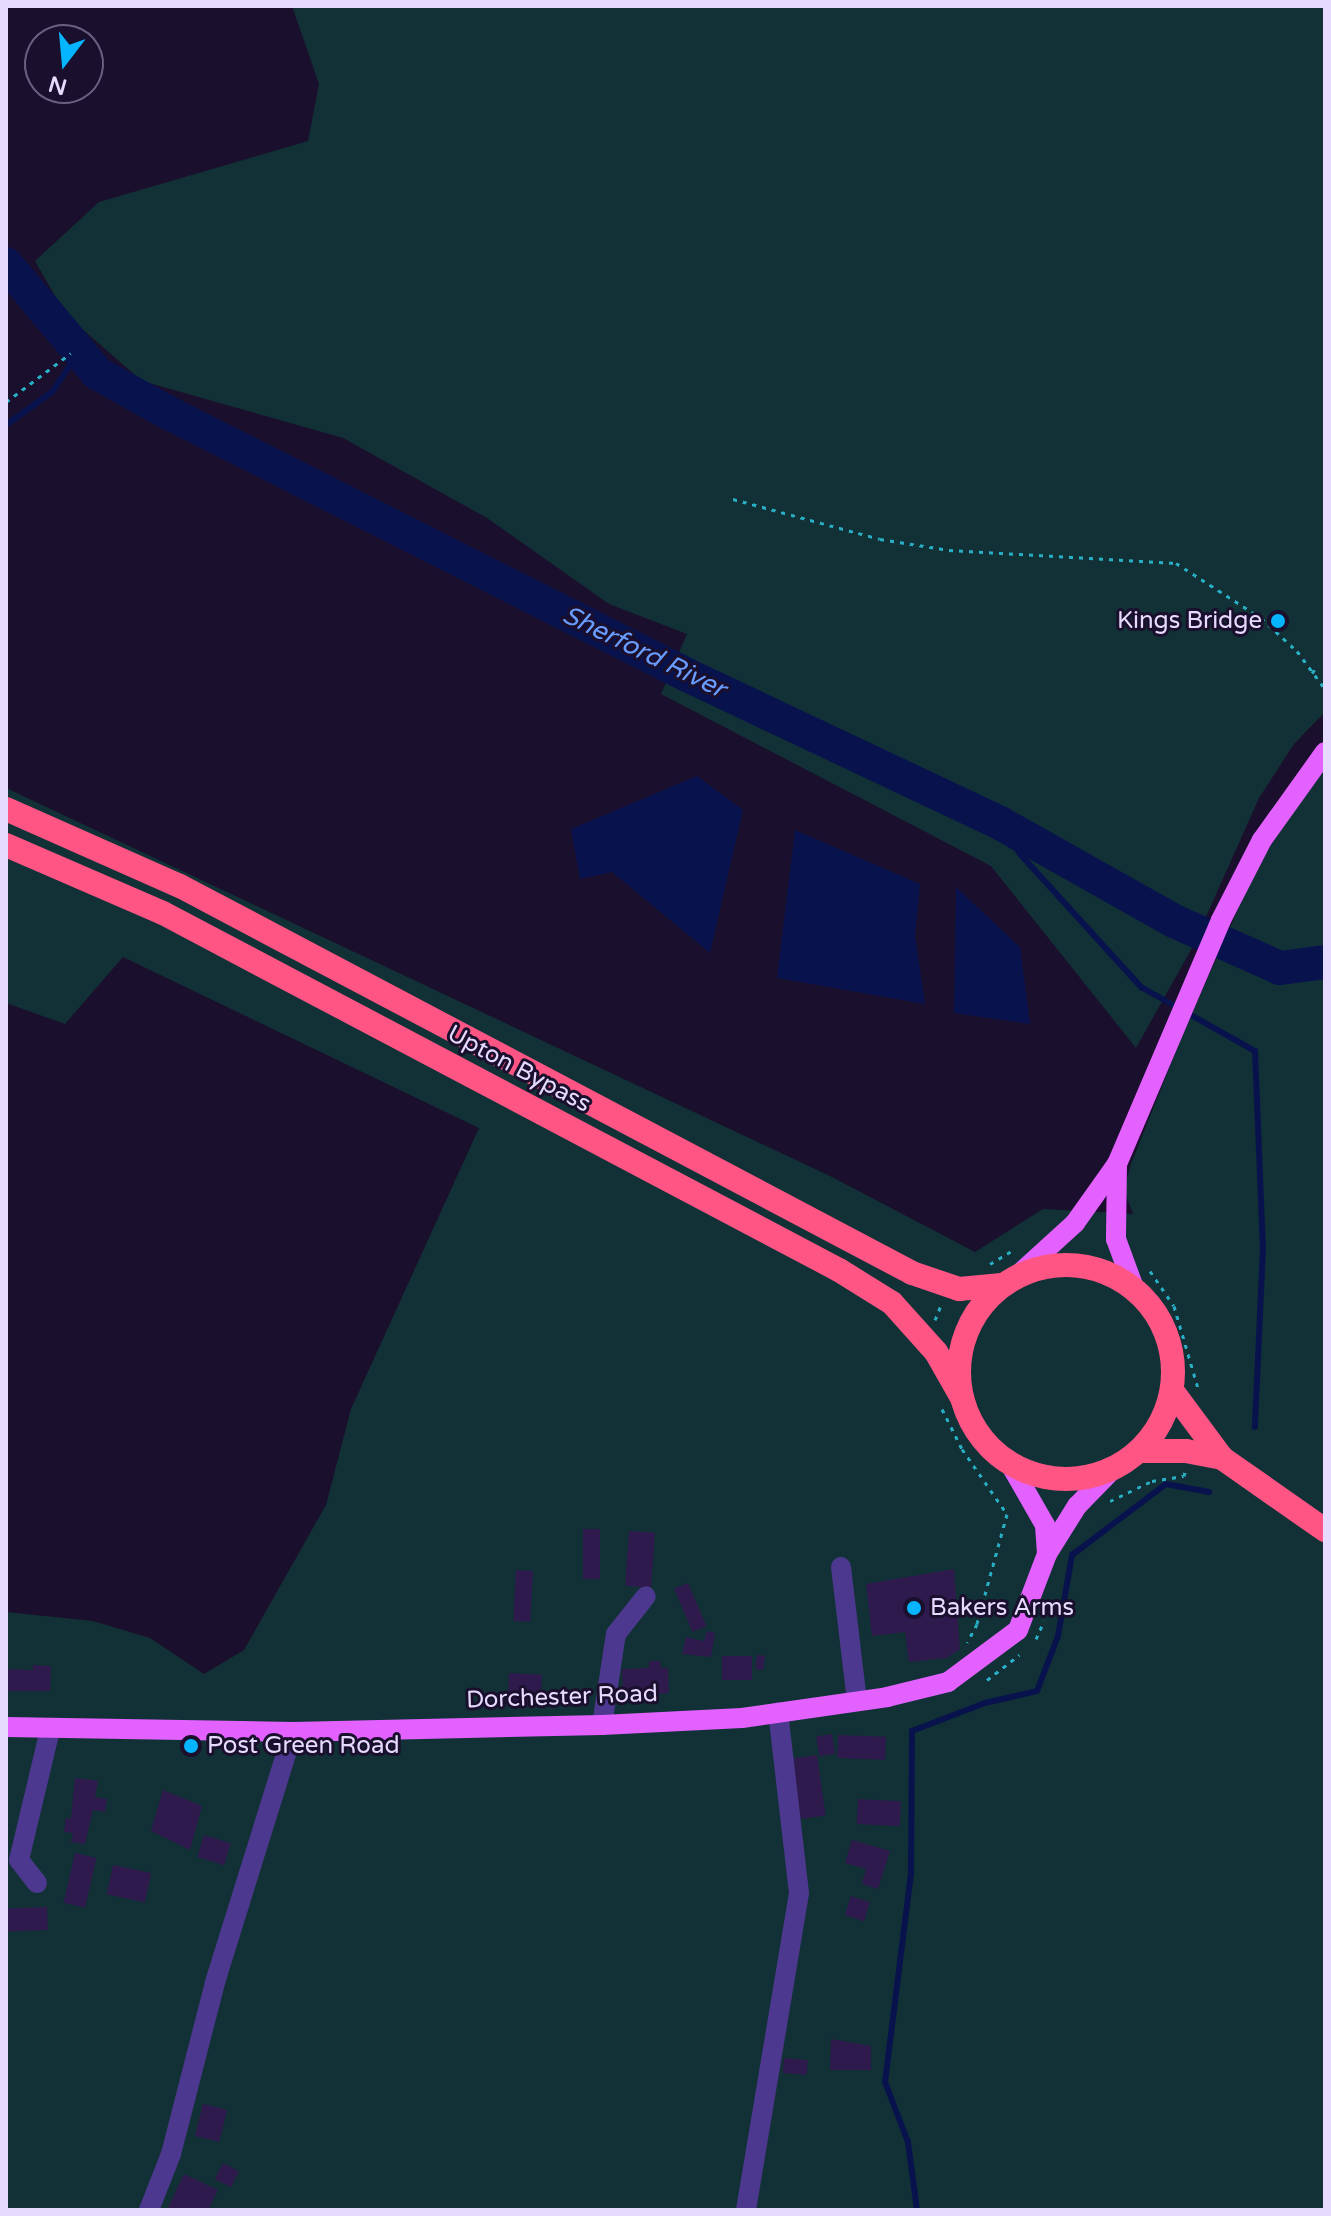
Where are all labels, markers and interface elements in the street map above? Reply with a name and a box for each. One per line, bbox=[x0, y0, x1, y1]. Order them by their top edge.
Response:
north arrow bbox=[24, 24, 104, 104]
text: N bbox=[46, 70, 70, 100]
water label: Sherford River bbox=[557, 599, 731, 705]
place label: Kings Bridge bbox=[1117, 607, 1262, 635]
marker: Kings Bridge bbox=[1269, 612, 1287, 630]
street label: Upton Bypass bbox=[442, 1019, 596, 1119]
place label: Bakers Arms bbox=[930, 1594, 1074, 1622]
marker: Bakers Arms bbox=[905, 1599, 923, 1617]
street label: Dorchester Road bbox=[466, 1679, 658, 1715]
place label: Post Green Road bbox=[207, 1732, 400, 1760]
marker: Post Green Road bbox=[182, 1737, 200, 1755]

